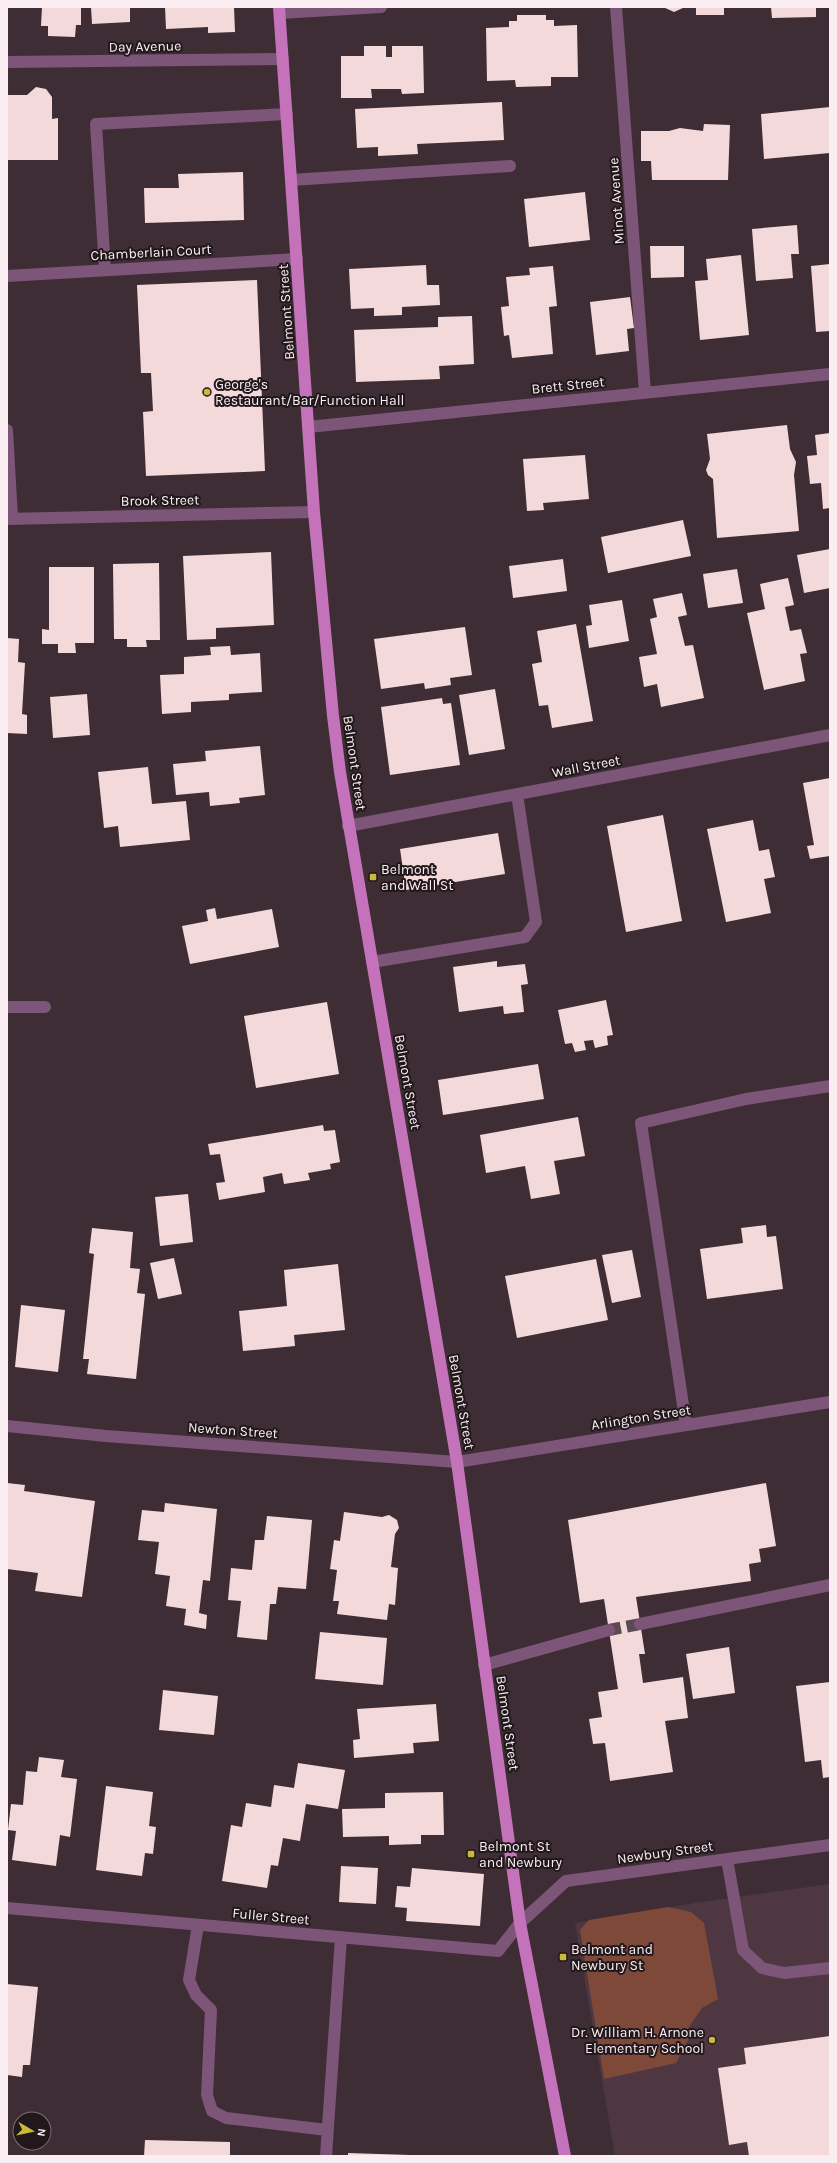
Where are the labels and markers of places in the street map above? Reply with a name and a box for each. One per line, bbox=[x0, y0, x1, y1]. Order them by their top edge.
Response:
place label: George's Restaurant/Bar/Function Hall bbox=[215, 376, 405, 409]
marker: George's Restaurant/Bar/Function Hall bbox=[202, 387, 212, 397]
place label: Belmont and Wall St bbox=[381, 861, 453, 894]
marker: Belmont and Wall St bbox=[368, 872, 378, 882]
place label: Belmont St and Newbury bbox=[479, 1838, 563, 1871]
marker: Belmont St and Newbury bbox=[466, 1849, 476, 1859]
place label: Belmont and Newbury St bbox=[571, 1941, 653, 1974]
marker: Belmont and Newbury St bbox=[558, 1952, 568, 1962]
place label: Dr. William H. Arnone Elementary School bbox=[571, 2024, 704, 2057]
marker: Dr. William H. Arnone Elementary School bbox=[707, 2035, 717, 2045]

